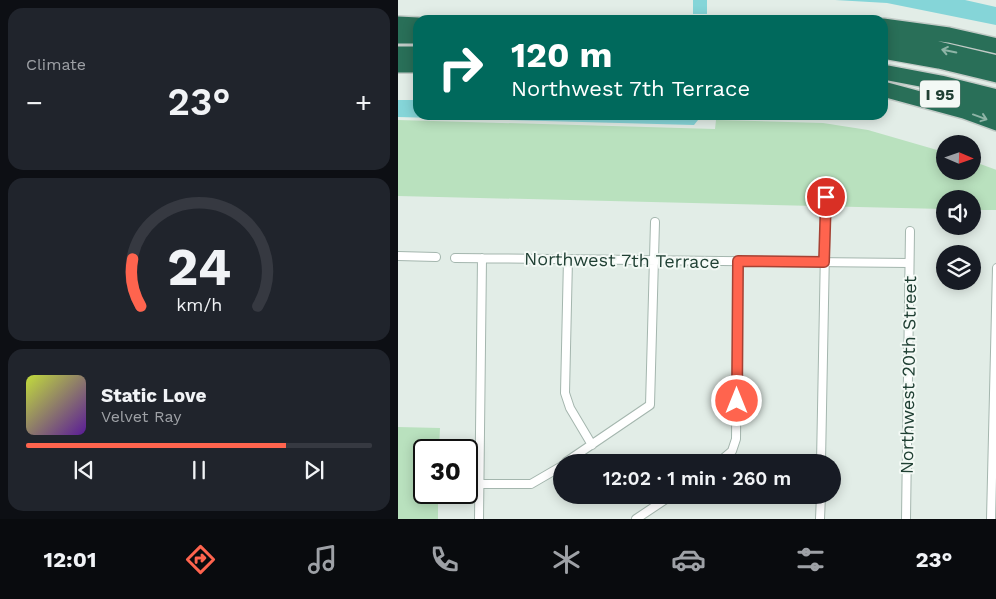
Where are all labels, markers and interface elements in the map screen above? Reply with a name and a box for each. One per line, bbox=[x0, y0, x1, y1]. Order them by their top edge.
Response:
text: 120 m bbox=[511, 34, 612, 76]
icon: right bbox=[428, 35, 493, 100]
one-way arrow bbox=[942, 46, 958, 55]
text: Climate bbox=[26, 55, 86, 74]
text: Northwest 7th Terrace bbox=[511, 76, 750, 101]
text: 23° bbox=[167, 80, 231, 124]
road number: I 95 bbox=[920, 80, 960, 108]
text: − bbox=[26, 86, 43, 119]
text: + bbox=[355, 86, 372, 119]
one-way arrow bbox=[972, 113, 987, 122]
north arrow bbox=[936, 135, 980, 180]
map controls bbox=[936, 135, 981, 290]
pin bbox=[805, 176, 847, 218]
icon: arrive bbox=[812, 183, 840, 211]
button: sound bbox=[936, 190, 981, 235]
text: 24 bbox=[167, 237, 231, 298]
button: layers bbox=[936, 245, 981, 290]
street label: Northwest 7th Terrace bbox=[524, 248, 720, 272]
street label: Northwest 20th Street bbox=[896, 275, 920, 474]
text: km/h bbox=[176, 294, 222, 315]
position arrow bbox=[710, 374, 762, 426]
text: Static Love bbox=[101, 384, 206, 407]
text: Velvet Ray bbox=[101, 407, 181, 426]
speed limit sign: 30 bbox=[413, 439, 478, 504]
icon: previous bbox=[70, 456, 98, 484]
icon: pause bbox=[185, 456, 213, 484]
icon: next bbox=[300, 456, 328, 484]
text: 12:02 · 1 min · 260 m bbox=[603, 467, 791, 490]
icon: directions bbox=[183, 542, 218, 577]
icon: music bbox=[305, 542, 340, 577]
icon: phone bbox=[427, 542, 462, 577]
icon: climate bbox=[549, 542, 584, 577]
icon: car bbox=[671, 542, 706, 577]
icon: filters bbox=[793, 542, 828, 577]
text: 12:01 bbox=[44, 547, 96, 572]
text: 23° bbox=[915, 547, 952, 572]

